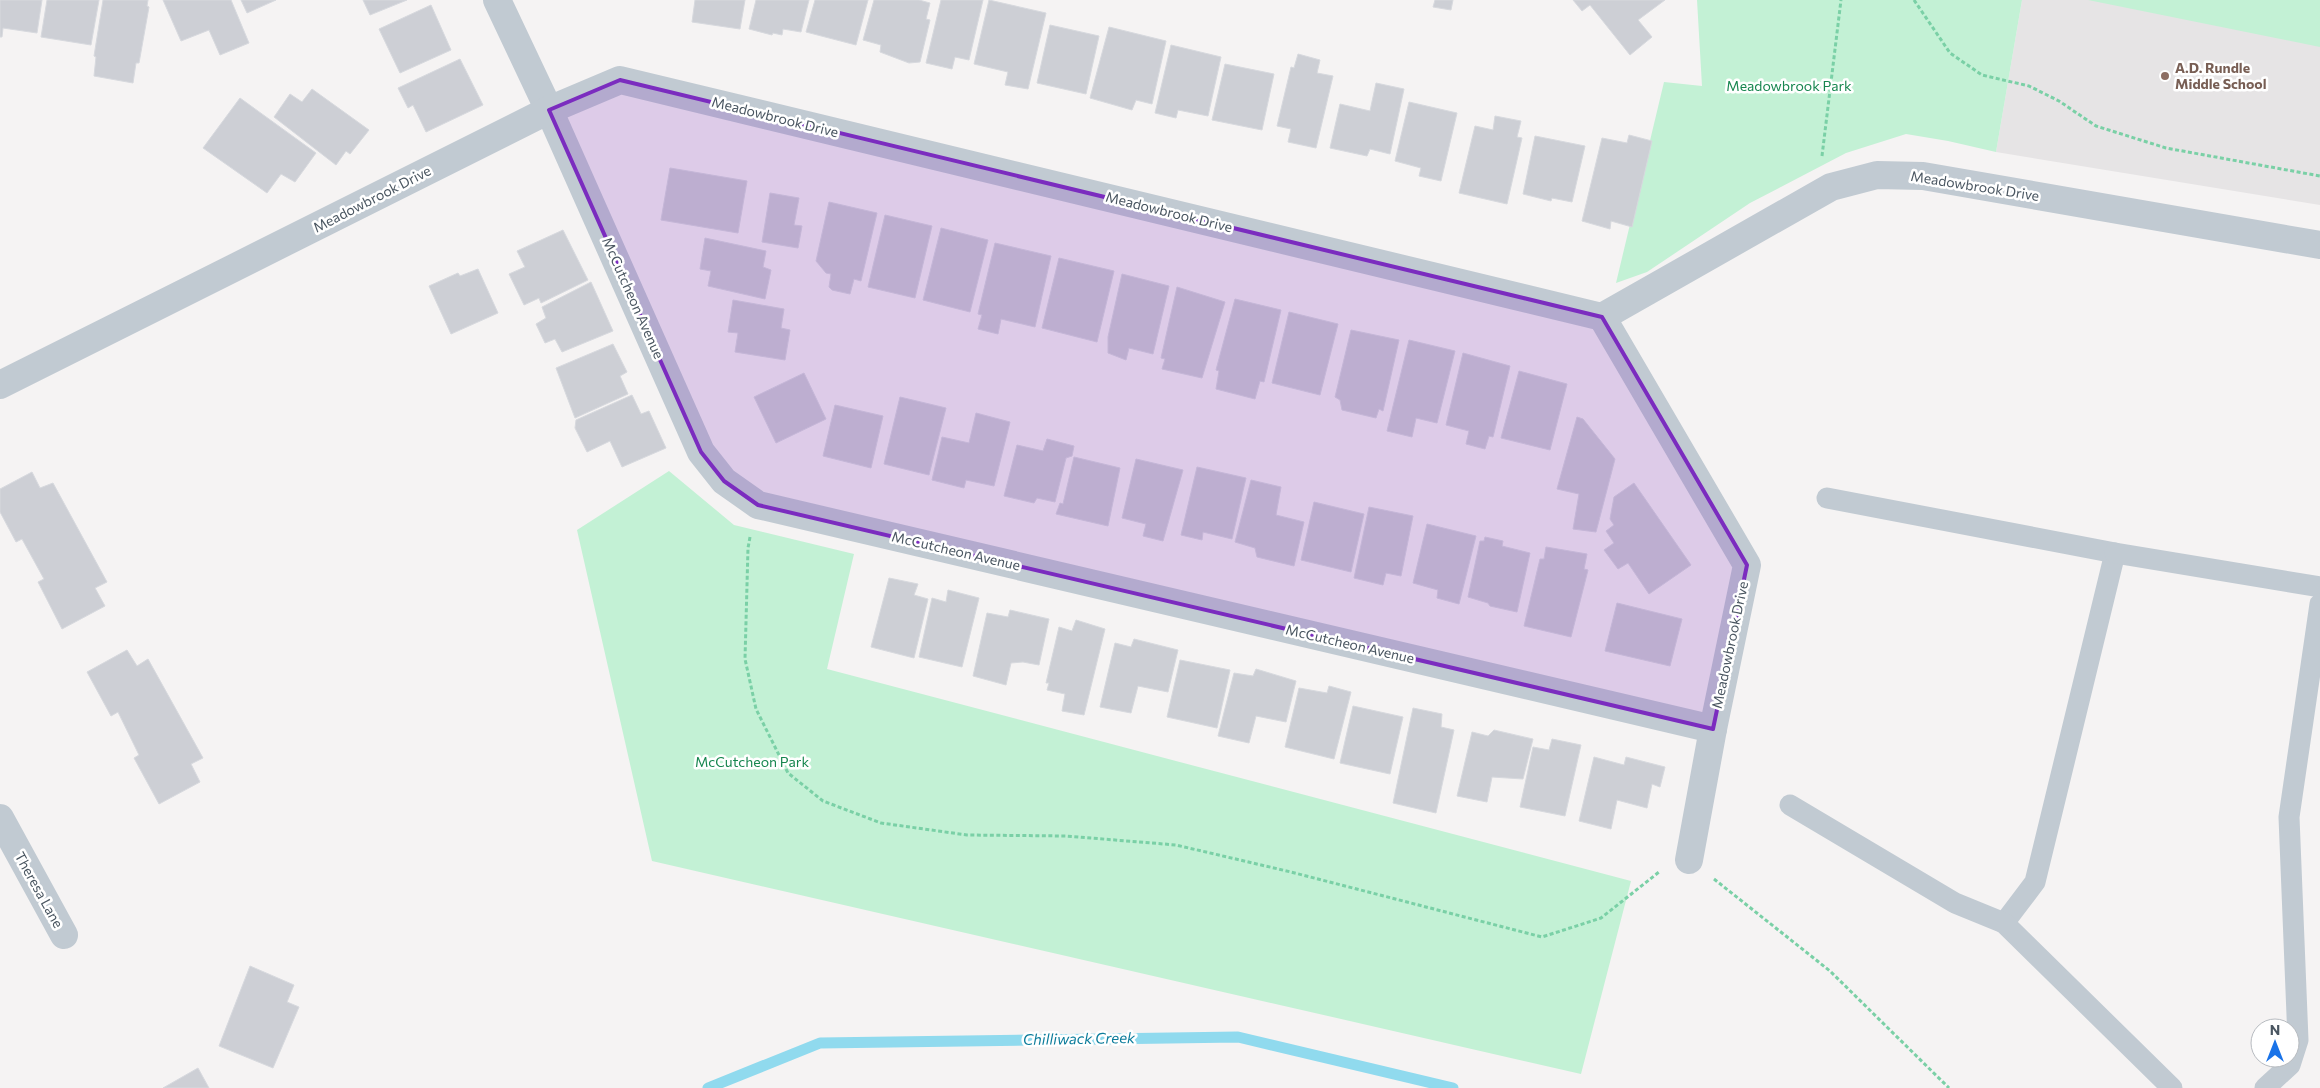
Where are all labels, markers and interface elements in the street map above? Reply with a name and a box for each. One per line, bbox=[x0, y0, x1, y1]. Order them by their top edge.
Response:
place label: A.D. Rundle Middle School bbox=[2175, 59, 2266, 92]
marker: A.D. Rundle Middle School bbox=[2159, 70, 2171, 82]
park label: Meadowbrook Park bbox=[1726, 77, 1852, 94]
street label: Meadowbrook Drive bbox=[710, 93, 840, 140]
street label: Meadowbrook Drive bbox=[310, 161, 434, 236]
street label: Meadowbrook Drive bbox=[1910, 167, 2041, 204]
street label: Meadowbrook Drive bbox=[1104, 188, 1234, 235]
street label: McCutcheon Avenue bbox=[599, 234, 668, 361]
street label: McCutcheon Avenue bbox=[890, 527, 1022, 574]
street label: Meadowbrook Drive bbox=[1708, 580, 1751, 710]
street label: McCutcheon Avenue bbox=[1284, 620, 1416, 667]
park label: McCutcheon Park bbox=[695, 753, 809, 770]
street label: Theresa Lane bbox=[12, 849, 67, 931]
north arrow bbox=[2250, 1018, 2300, 1068]
text: N bbox=[2270, 1021, 2280, 1038]
water label: Chilliwack Creek bbox=[1023, 1028, 1136, 1048]

